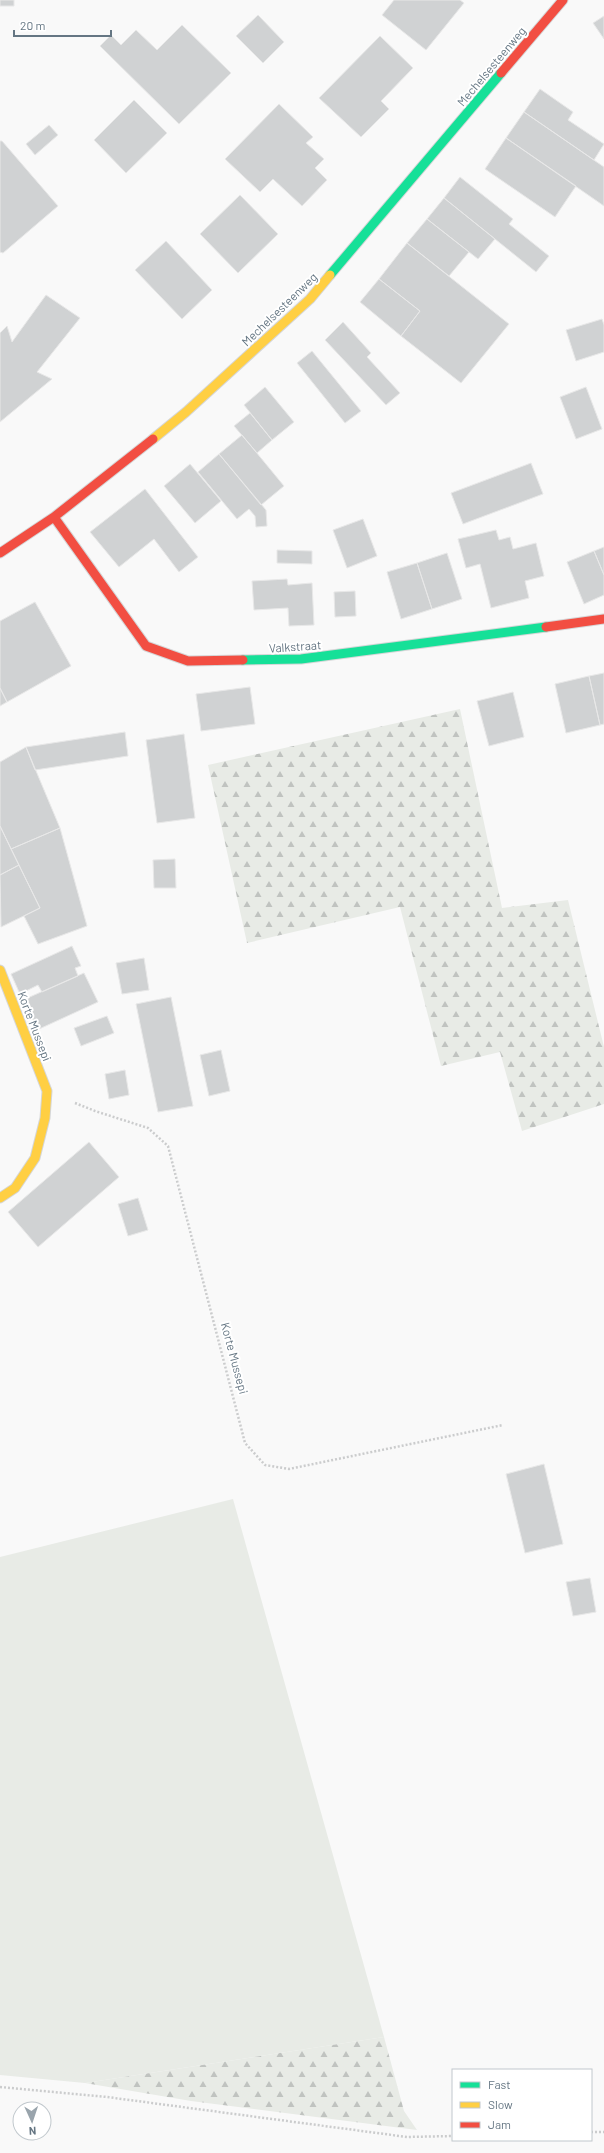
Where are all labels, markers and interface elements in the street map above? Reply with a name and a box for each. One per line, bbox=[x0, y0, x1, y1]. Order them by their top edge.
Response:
scale bar bbox=[14, 12, 111, 38]
text: 20 m bbox=[20, 18, 46, 32]
street label: Mechelsesteenweg bbox=[454, 24, 528, 108]
street label: Mechelsesteenweg bbox=[238, 270, 320, 348]
street label: Valkstraat bbox=[268, 637, 322, 655]
street label: Korte Mussepi bbox=[15, 989, 55, 1063]
street label: Korte Mussepi bbox=[219, 1321, 251, 1395]
legend bbox=[452, 2069, 592, 2141]
text: Fast bbox=[488, 2077, 511, 2091]
text: Slow bbox=[488, 2097, 513, 2111]
north arrow bbox=[12, 2101, 52, 2141]
text: Jam bbox=[488, 2117, 511, 2131]
text: N bbox=[29, 2125, 37, 2138]

